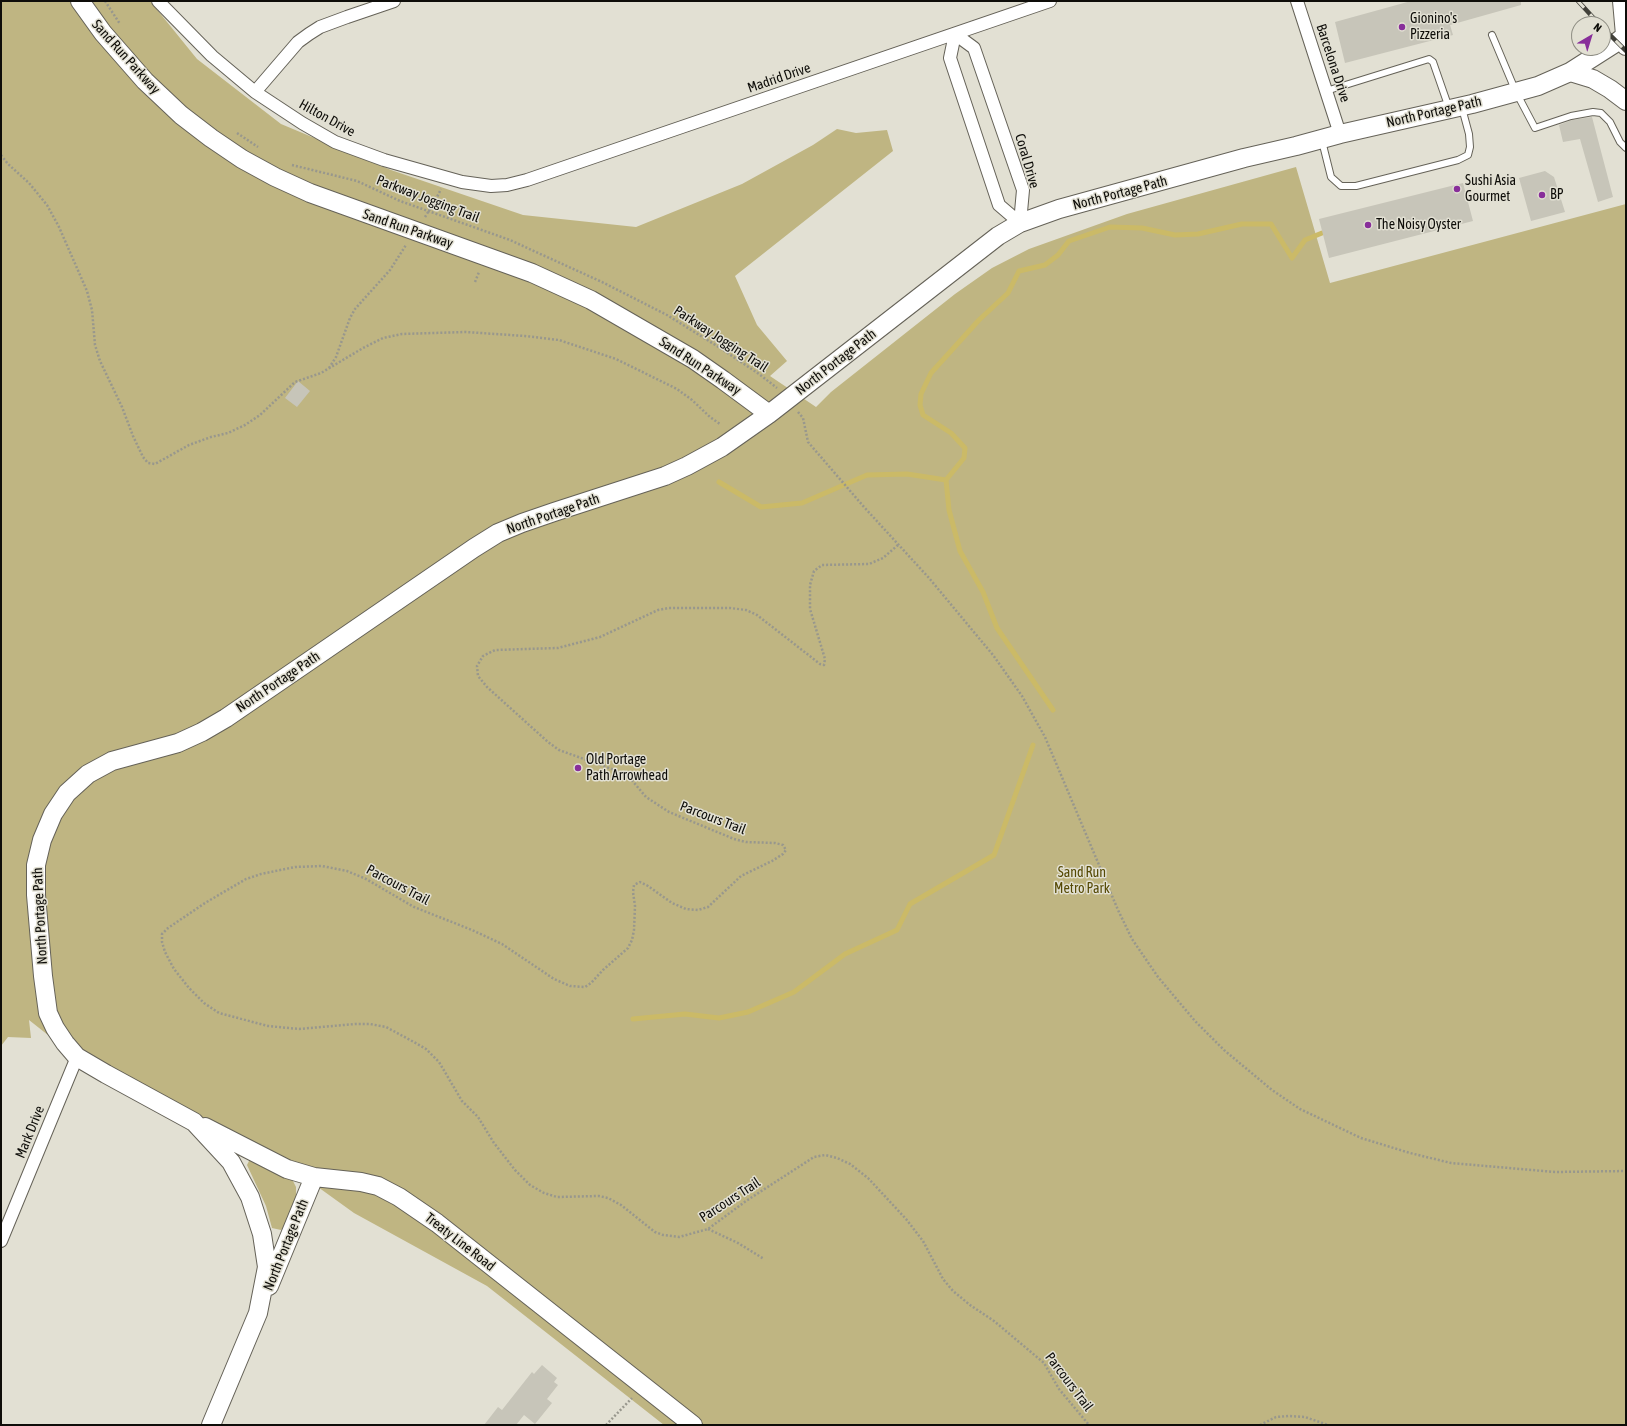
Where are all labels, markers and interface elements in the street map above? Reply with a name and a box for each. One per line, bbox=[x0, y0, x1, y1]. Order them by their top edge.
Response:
place label: Gionino's Pizzeria bbox=[1410, 11, 1457, 44]
street label: Sand Run Parkway bbox=[88, 16, 164, 98]
north arrow bbox=[1571, 16, 1611, 56]
text: N bbox=[1592, 21, 1604, 34]
street label: Barcelona Drive bbox=[1312, 22, 1354, 104]
marker: Gionino's Pizzeria bbox=[1397, 22, 1407, 32]
street label: Madrid Drive bbox=[745, 59, 813, 97]
street label: North Portage Path bbox=[1385, 93, 1483, 131]
street label: Hilton Drive bbox=[296, 96, 358, 140]
street label: Coral Drive bbox=[1011, 132, 1043, 190]
street label: Parkway Jogging Trail bbox=[374, 172, 482, 226]
street label: North Portage Path bbox=[1071, 172, 1169, 214]
place label: Sushi Asia Gourmet bbox=[1465, 173, 1516, 206]
marker: Sushi Asia Gourmet bbox=[1452, 184, 1462, 194]
place label: BP bbox=[1550, 187, 1563, 203]
marker: BP bbox=[1537, 190, 1547, 200]
street label: Sand Run Parkway bbox=[361, 206, 455, 252]
place label: The Noisy Oyster bbox=[1376, 217, 1461, 233]
marker: The Noisy Oyster bbox=[1363, 220, 1373, 230]
street label: Parkway Jogging Trail bbox=[671, 302, 771, 376]
street label: North Portage Path bbox=[792, 325, 880, 399]
street label: Sand Run Parkway bbox=[656, 333, 744, 399]
street label: North Portage Path bbox=[504, 490, 602, 538]
street label: North Portage Path bbox=[233, 648, 323, 716]
place label: Old Portage Path Arrowhead bbox=[586, 752, 668, 784]
marker: Old Portage Path Arrowhead bbox=[573, 763, 583, 773]
street label: Parcours Trail bbox=[678, 798, 748, 838]
street label: Parcours Trail bbox=[363, 861, 433, 909]
park label: Sand Run Metro Park bbox=[1054, 865, 1110, 898]
street label: North Portage Path bbox=[29, 867, 51, 965]
street label: Mark Drive bbox=[12, 1103, 48, 1161]
street label: Parcours Trail bbox=[696, 1174, 764, 1226]
street label: North Portage Path bbox=[260, 1197, 312, 1293]
street label: Treaty Line Road bbox=[422, 1209, 498, 1275]
street label: Parcours Trail bbox=[1041, 1349, 1097, 1415]

